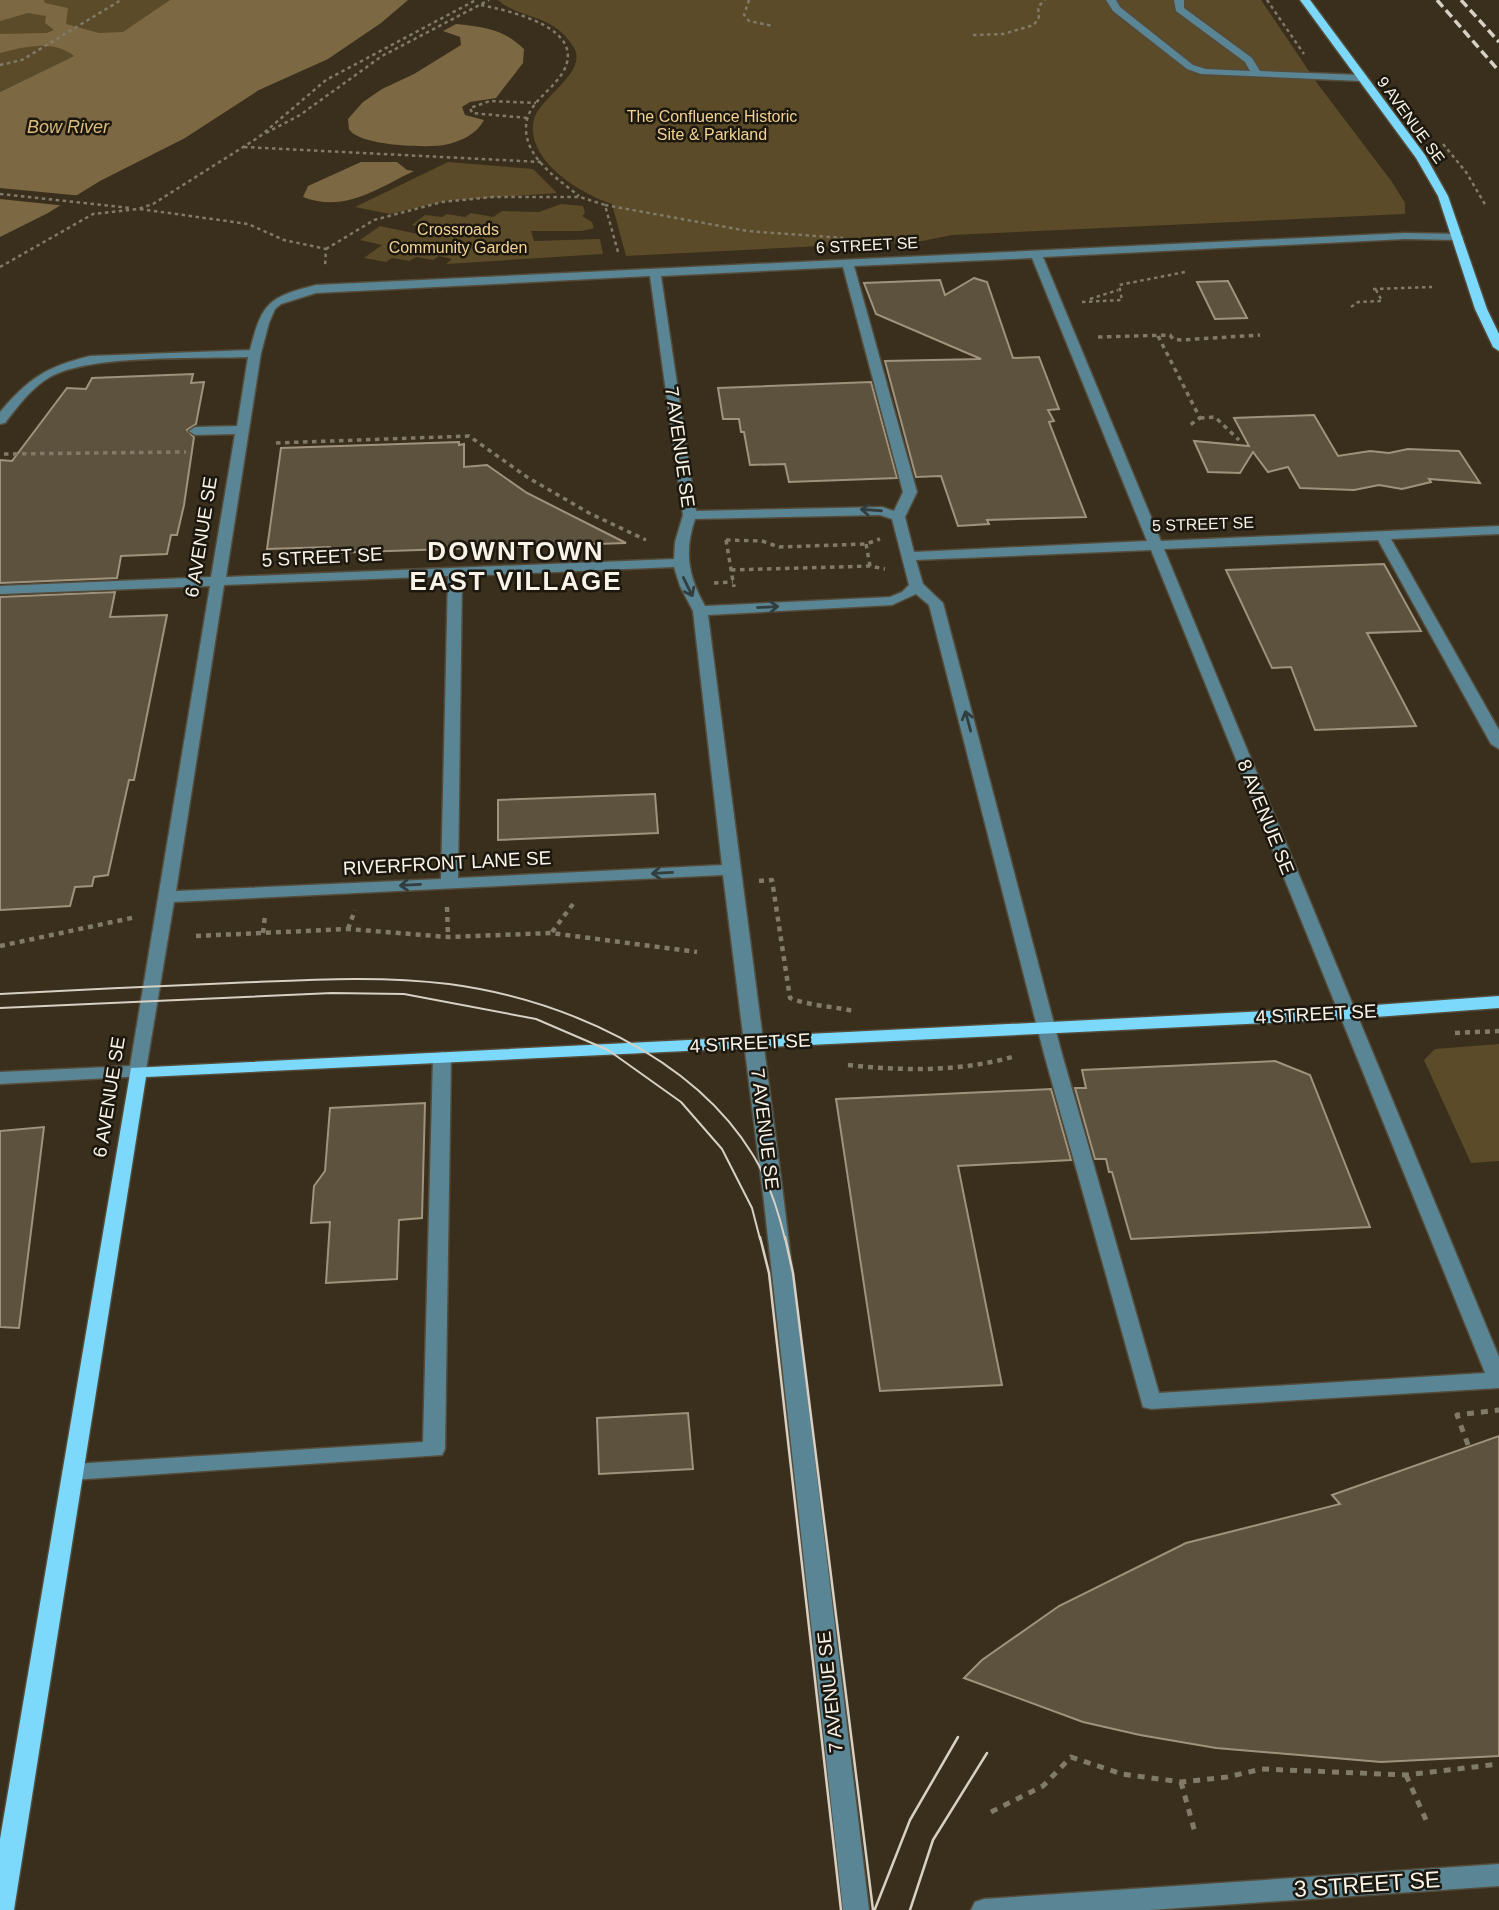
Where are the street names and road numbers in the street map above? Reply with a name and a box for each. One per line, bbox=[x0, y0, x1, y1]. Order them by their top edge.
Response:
street label: 9 AVENUE SE bbox=[1374, 73, 1448, 167]
street label: 6 STREET SE bbox=[816, 234, 918, 256]
street label: 7 AVENUE SE bbox=[661, 385, 699, 509]
street label: 6 AVENUE SE bbox=[181, 475, 221, 599]
street label: 5 STREET SE bbox=[1152, 514, 1254, 534]
street label: 5 STREET SE bbox=[261, 543, 383, 571]
street label: 8 AVENUE SE bbox=[1233, 756, 1299, 878]
street label: RIVERFRONT LANE SE bbox=[342, 847, 552, 879]
street label: 4 STREET SE bbox=[1255, 1000, 1377, 1028]
street label: 4 STREET SE bbox=[689, 1029, 811, 1057]
street label: 6 AVENUE SE bbox=[89, 1035, 129, 1159]
street label: 7 AVENUE SE bbox=[747, 1067, 783, 1191]
street label: 7 AVENUE SE bbox=[813, 1630, 847, 1754]
street label: 3 STREET SE bbox=[1293, 1866, 1441, 1902]

